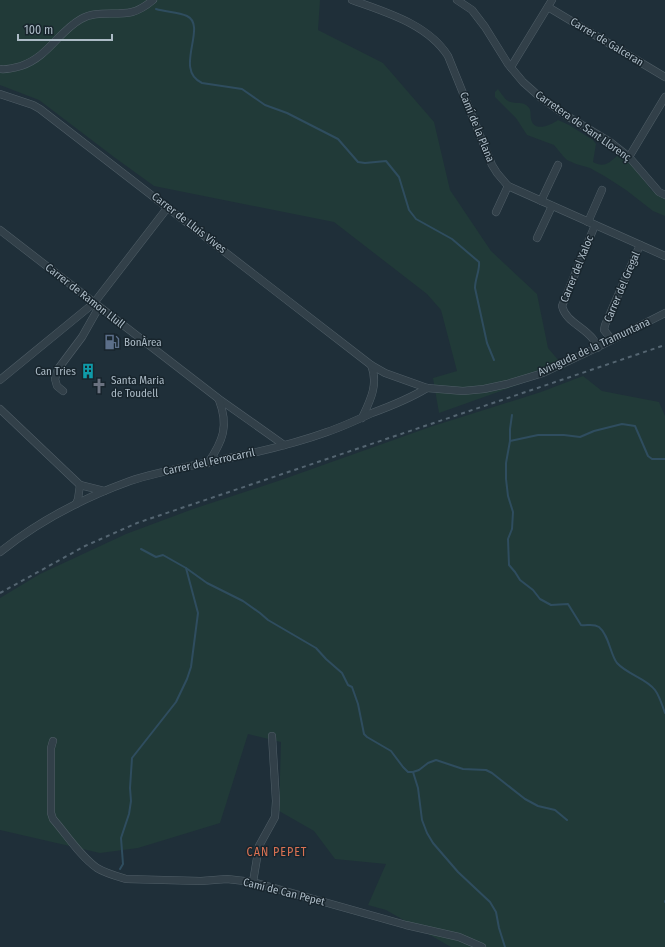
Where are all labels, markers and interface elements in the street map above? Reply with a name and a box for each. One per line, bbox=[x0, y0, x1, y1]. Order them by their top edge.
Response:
street label: Carrer de Galceran bbox=[568, 15, 646, 69]
scale bar bbox=[18, 16, 112, 42]
text: 100 m bbox=[24, 23, 53, 37]
street label: Carretera de Sant Llorenç bbox=[533, 88, 633, 164]
street label: Camí de la Plana bbox=[457, 90, 497, 164]
street label: Carrer de Lluís Vives bbox=[149, 190, 229, 256]
street label: Carrer del Xaloc bbox=[558, 233, 596, 304]
street label: Carrer del Gregal bbox=[601, 250, 643, 324]
street label: Carrer de Ramon Llull bbox=[43, 261, 127, 331]
street label: Avinguda de la Tramuntana bbox=[536, 315, 652, 379]
fuel station icon: BonÀrea bbox=[103, 333, 121, 351]
place label: BonÀrea bbox=[124, 335, 162, 349]
building icon: Can Tries bbox=[79, 362, 97, 380]
place label: Can Tries bbox=[35, 365, 76, 378]
place label: Santa Maria de Toudell bbox=[111, 374, 164, 400]
church icon: Santa Maria de Toudell bbox=[90, 377, 108, 395]
street label: Carrer del Ferrocarril bbox=[162, 446, 256, 478]
district label: CAN PEPET bbox=[247, 845, 307, 859]
street label: Camí de Can Pepet bbox=[242, 876, 327, 909]

